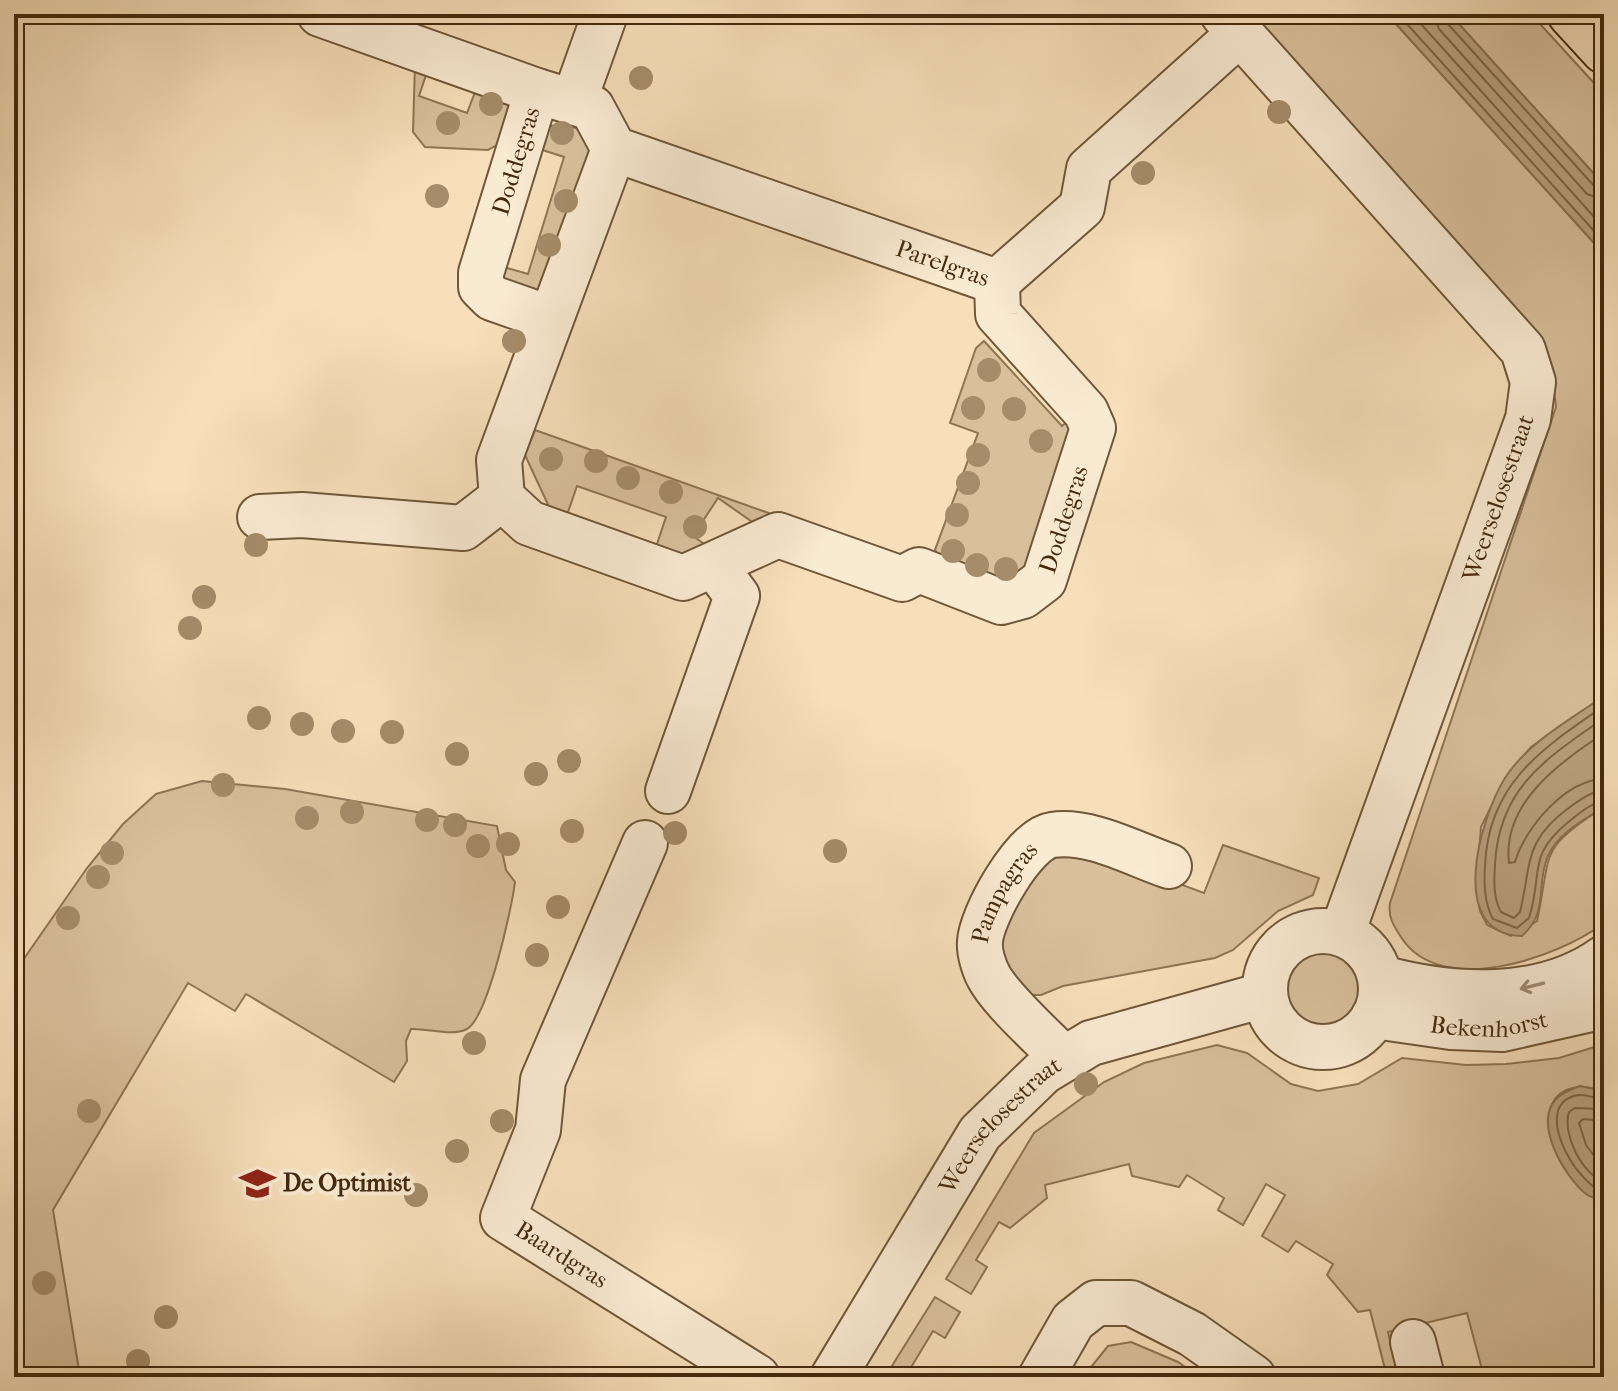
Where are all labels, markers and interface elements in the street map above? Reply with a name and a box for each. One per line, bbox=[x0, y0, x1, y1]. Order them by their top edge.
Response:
street label: Doddegras bbox=[486, 103, 546, 218]
street label: Parelgras bbox=[892, 234, 993, 292]
street label: Weerselosestraat bbox=[1456, 411, 1540, 586]
street label: Doddegras bbox=[1033, 462, 1094, 577]
street label: Pampagras bbox=[966, 835, 1043, 946]
one-way arrow bbox=[1519, 980, 1545, 995]
street label: Bekenhorst bbox=[1428, 1005, 1551, 1043]
street label: Weerselosestraat bbox=[932, 1050, 1067, 1199]
school or university icon: De Optimist bbox=[238, 1164, 276, 1202]
place label: De Optimist bbox=[283, 1169, 411, 1197]
street label: Baardgras bbox=[510, 1215, 613, 1294]

